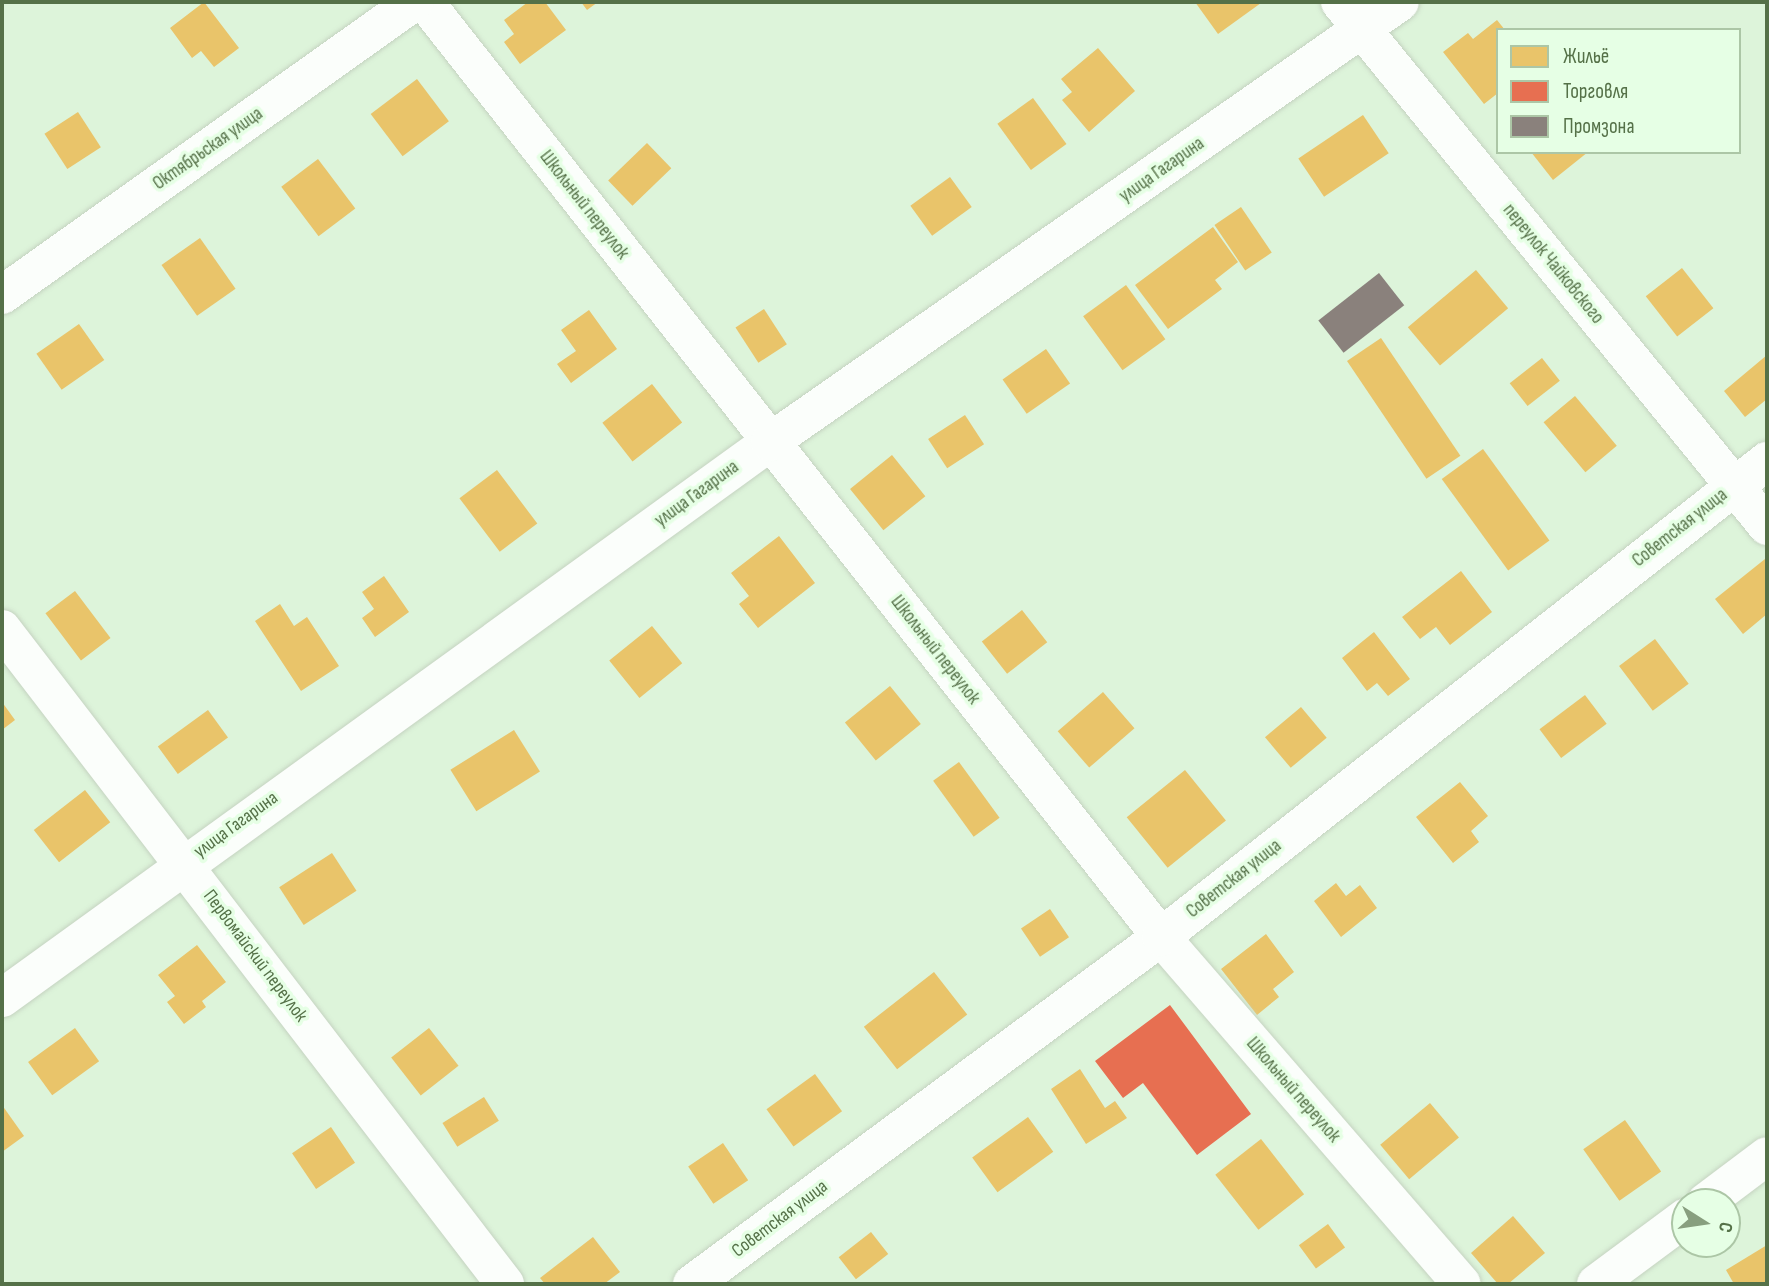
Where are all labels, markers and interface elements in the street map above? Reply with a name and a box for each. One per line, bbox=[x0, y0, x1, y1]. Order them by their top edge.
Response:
legend bbox=[1496, 28, 1741, 154]
text: Жильё bbox=[1563, 44, 1609, 69]
text: Торговля bbox=[1563, 79, 1628, 104]
street label: Октябрьская улица bbox=[149, 103, 267, 195]
text: Промзона bbox=[1563, 114, 1634, 139]
street label: улица Гагарина bbox=[1115, 132, 1209, 208]
street label: Школьный переулок bbox=[534, 146, 634, 264]
street label: переулок Чайковского bbox=[1498, 199, 1608, 329]
street label: улица Гагарина bbox=[650, 456, 744, 532]
street label: Советская улица bbox=[1628, 484, 1732, 572]
street label: Школьный переулок bbox=[885, 591, 985, 709]
street label: улица Гагарина bbox=[189, 787, 283, 863]
street label: Советская улица bbox=[1182, 835, 1286, 923]
street label: Первомайский переулок bbox=[198, 885, 312, 1027]
street label: Школьный переулок bbox=[1241, 1033, 1345, 1147]
street label: Советская улица bbox=[728, 1176, 832, 1262]
north arrow bbox=[1671, 1188, 1741, 1258]
text: С bbox=[1713, 1220, 1737, 1234]

